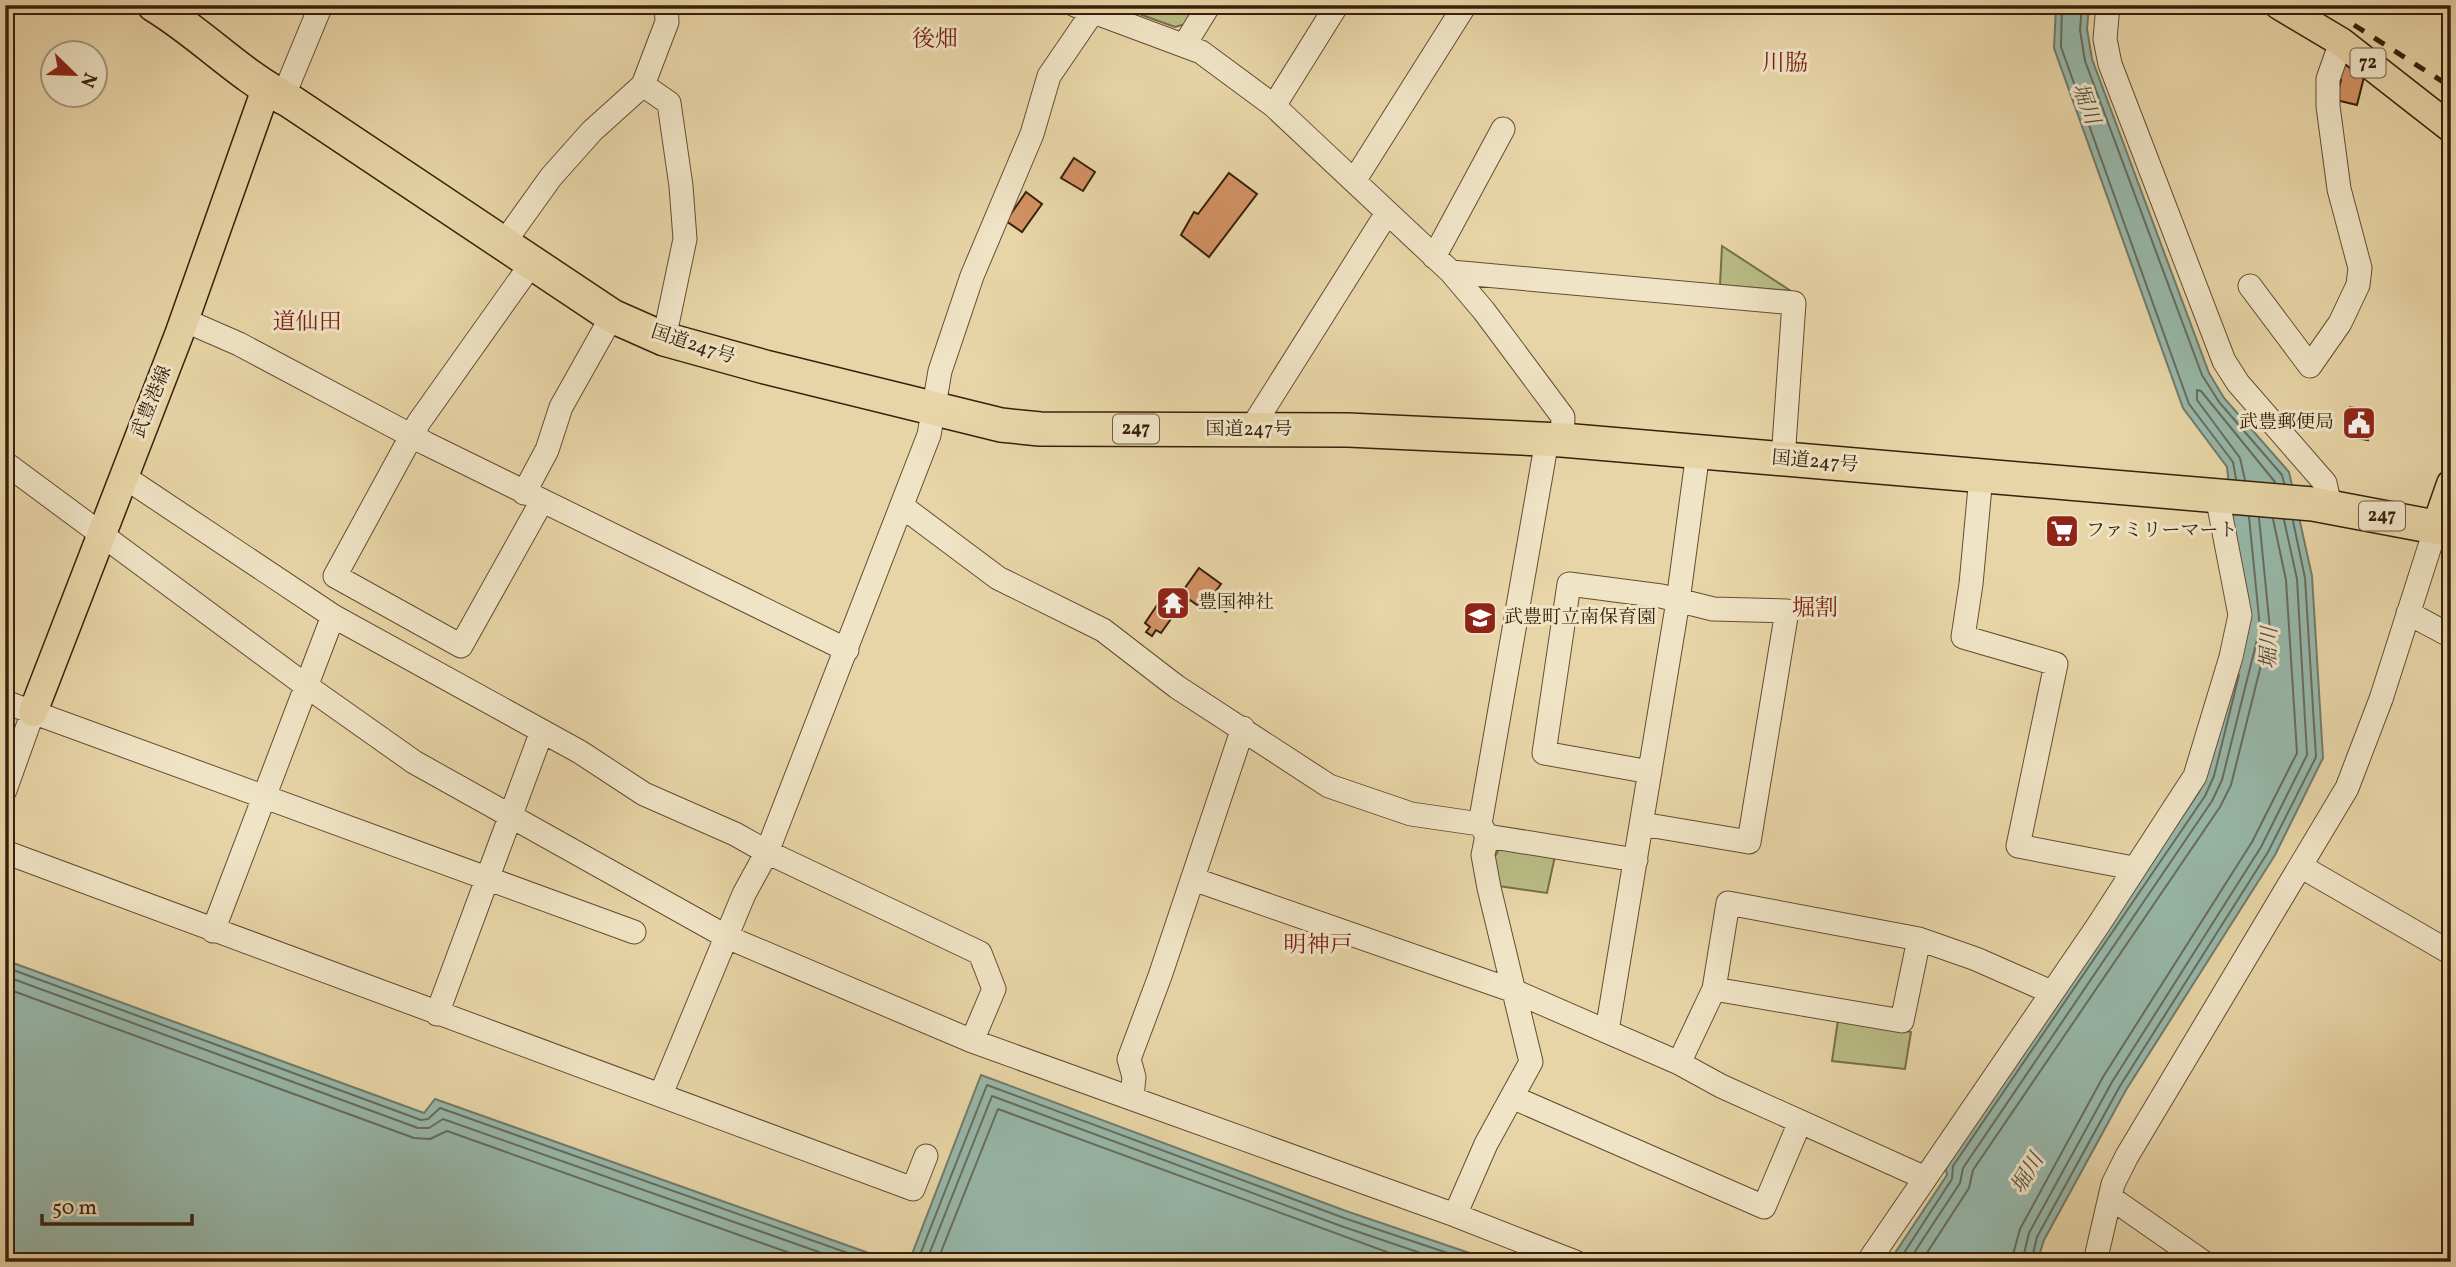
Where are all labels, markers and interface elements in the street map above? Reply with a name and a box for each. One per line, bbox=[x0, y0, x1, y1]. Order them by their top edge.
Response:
district label: 後畑 bbox=[912, 24, 958, 56]
north arrow bbox=[38, 38, 108, 108]
district label: 川脇 bbox=[1762, 48, 1808, 80]
road number: 72 bbox=[2350, 48, 2386, 78]
text: N bbox=[73, 68, 102, 91]
water label: 堀川 bbox=[2064, 79, 2107, 131]
district label: 道仙田 bbox=[273, 307, 342, 339]
street label: 国道247号 bbox=[648, 319, 738, 371]
street label: 武豊港線 bbox=[126, 362, 178, 442]
public building icon: 武豊郵便局 bbox=[2340, 404, 2378, 442]
place label: 武豊郵便局 bbox=[2239, 410, 2334, 436]
road number: 247 bbox=[1113, 414, 1159, 444]
street label: 国道247号 bbox=[1205, 417, 1293, 443]
street label: 国道247号 bbox=[1770, 445, 1860, 479]
road number: 247 bbox=[2359, 502, 2405, 530]
supermarket icon: ファミリーマート bbox=[2043, 512, 2081, 550]
place label: ファミリーマート bbox=[2086, 518, 2238, 544]
temple icon: 豊国神社 bbox=[1154, 584, 1192, 622]
place label: 豊国神社 bbox=[1198, 590, 1274, 616]
district label: 堀割 bbox=[1792, 593, 1838, 625]
school or university icon: 武豊町立南保育園 bbox=[1461, 599, 1499, 637]
place label: 武豊町立南保育園 bbox=[1504, 605, 1656, 631]
water label: 堀川 bbox=[2255, 625, 2285, 669]
district label: 明神戸 bbox=[1284, 930, 1353, 962]
water label: 堀川 bbox=[2005, 1147, 2052, 1199]
scale bar bbox=[42, 1183, 192, 1227]
text: 50 m bbox=[52, 1194, 97, 1223]

